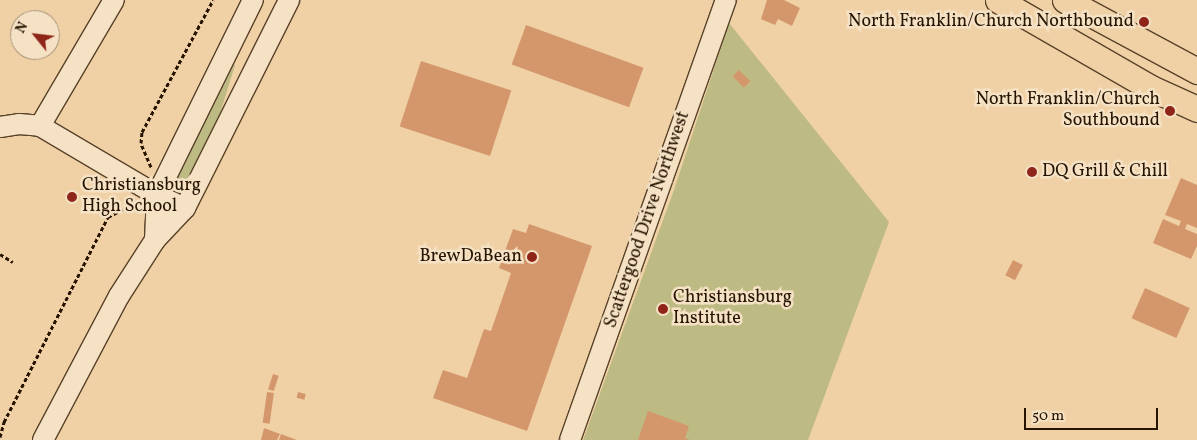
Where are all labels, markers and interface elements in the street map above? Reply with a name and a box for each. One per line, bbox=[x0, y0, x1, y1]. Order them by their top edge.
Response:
north arrow bbox=[10, 10, 60, 60]
place label: North Franklin/Church Northbound bbox=[848, 11, 1134, 33]
marker: North Franklin/Church Northbound bbox=[1138, 16, 1150, 28]
text: N bbox=[12, 19, 33, 37]
place label: North Franklin/Church Southbound bbox=[976, 90, 1160, 132]
marker: North Franklin/Church Southbound bbox=[1164, 105, 1176, 117]
street label: Scattergood Drive Northwest bbox=[601, 109, 695, 331]
place label: DQ Grill & Chill bbox=[1042, 161, 1168, 183]
marker: DQ Grill & Chill bbox=[1026, 166, 1038, 178]
place label: Christiansburg High School bbox=[82, 176, 201, 218]
marker: Christiansburg High School bbox=[66, 191, 78, 203]
place label: BrewDaBean bbox=[419, 246, 522, 268]
marker: BrewDaBean bbox=[526, 251, 538, 263]
place label: Christiansburg Institute bbox=[673, 288, 792, 330]
marker: Christiansburg Institute bbox=[657, 303, 669, 315]
scale bar bbox=[1027, 398, 1161, 430]
text: 50 m bbox=[1032, 406, 1064, 427]

